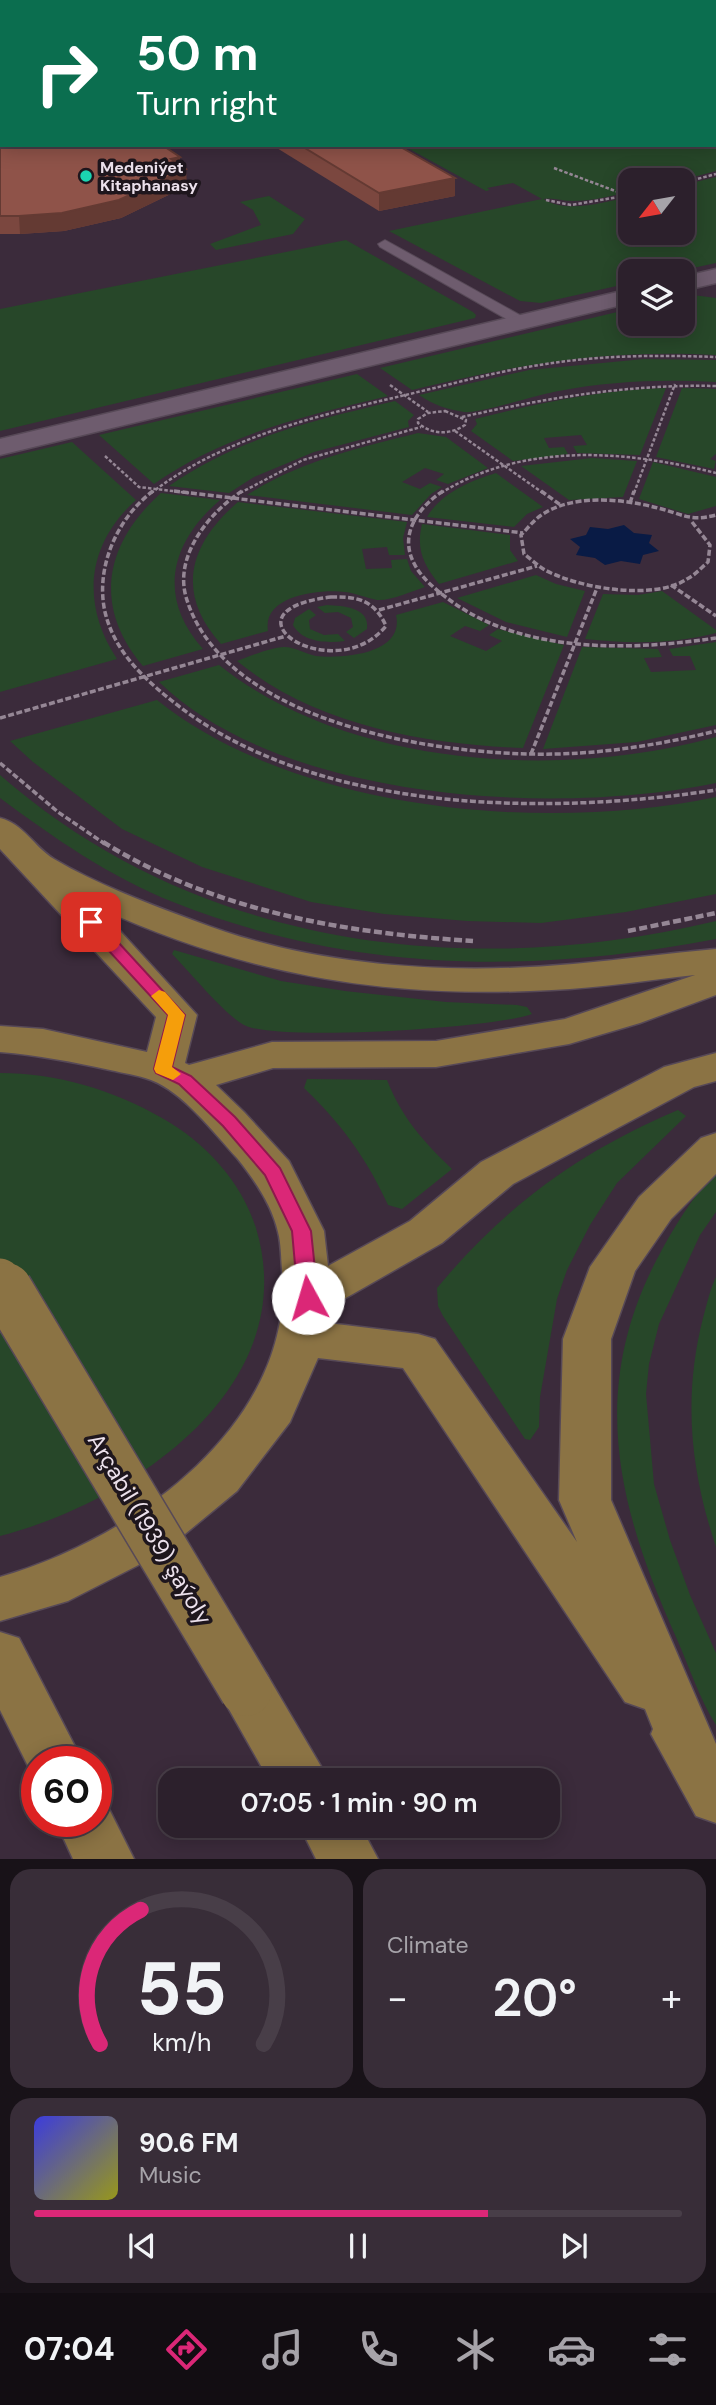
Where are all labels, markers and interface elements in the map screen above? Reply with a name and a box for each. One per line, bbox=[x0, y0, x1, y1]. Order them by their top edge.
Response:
text: 50 m bbox=[136, 21, 259, 85]
icon: right bbox=[21, 28, 112, 119]
text: Turn right bbox=[136, 83, 278, 125]
place label: Medeniýet Kitaphanasy bbox=[100, 157, 198, 196]
marker: Medeniýet Kitaphanasy bbox=[78, 168, 94, 184]
north arrow bbox=[618, 168, 695, 245]
map controls bbox=[618, 168, 695, 336]
button: layers bbox=[618, 259, 695, 336]
pin bbox=[61, 892, 121, 952]
icon: arrive bbox=[72, 903, 110, 941]
position arrow bbox=[271, 1261, 345, 1335]
street label: Arçabil (1939) şaýoly bbox=[81, 1428, 219, 1630]
speed limit sign: 60 bbox=[21, 1746, 112, 1837]
text: 07:05 · 1 min · 90 m bbox=[240, 1786, 478, 1820]
text: Climate bbox=[387, 1930, 469, 1960]
text: 55 bbox=[136, 1943, 227, 2038]
text: 20° bbox=[492, 1964, 577, 2032]
text: − bbox=[387, 1973, 408, 2023]
text: + bbox=[661, 1973, 682, 2023]
text: km/h bbox=[152, 2026, 211, 2059]
text: 90.6 FM bbox=[139, 2126, 239, 2160]
text: Music bbox=[139, 2160, 202, 2190]
icon: previous bbox=[123, 2227, 161, 2265]
icon: pause bbox=[339, 2227, 377, 2265]
icon: next bbox=[555, 2227, 593, 2265]
icon: directions bbox=[162, 2325, 211, 2374]
icon: music bbox=[258, 2325, 307, 2374]
icon: phone bbox=[354, 2325, 403, 2374]
icon: climate bbox=[451, 2325, 500, 2374]
icon: car bbox=[547, 2325, 596, 2374]
icon: filters bbox=[643, 2325, 692, 2374]
text: 07:04 bbox=[24, 2328, 115, 2370]

